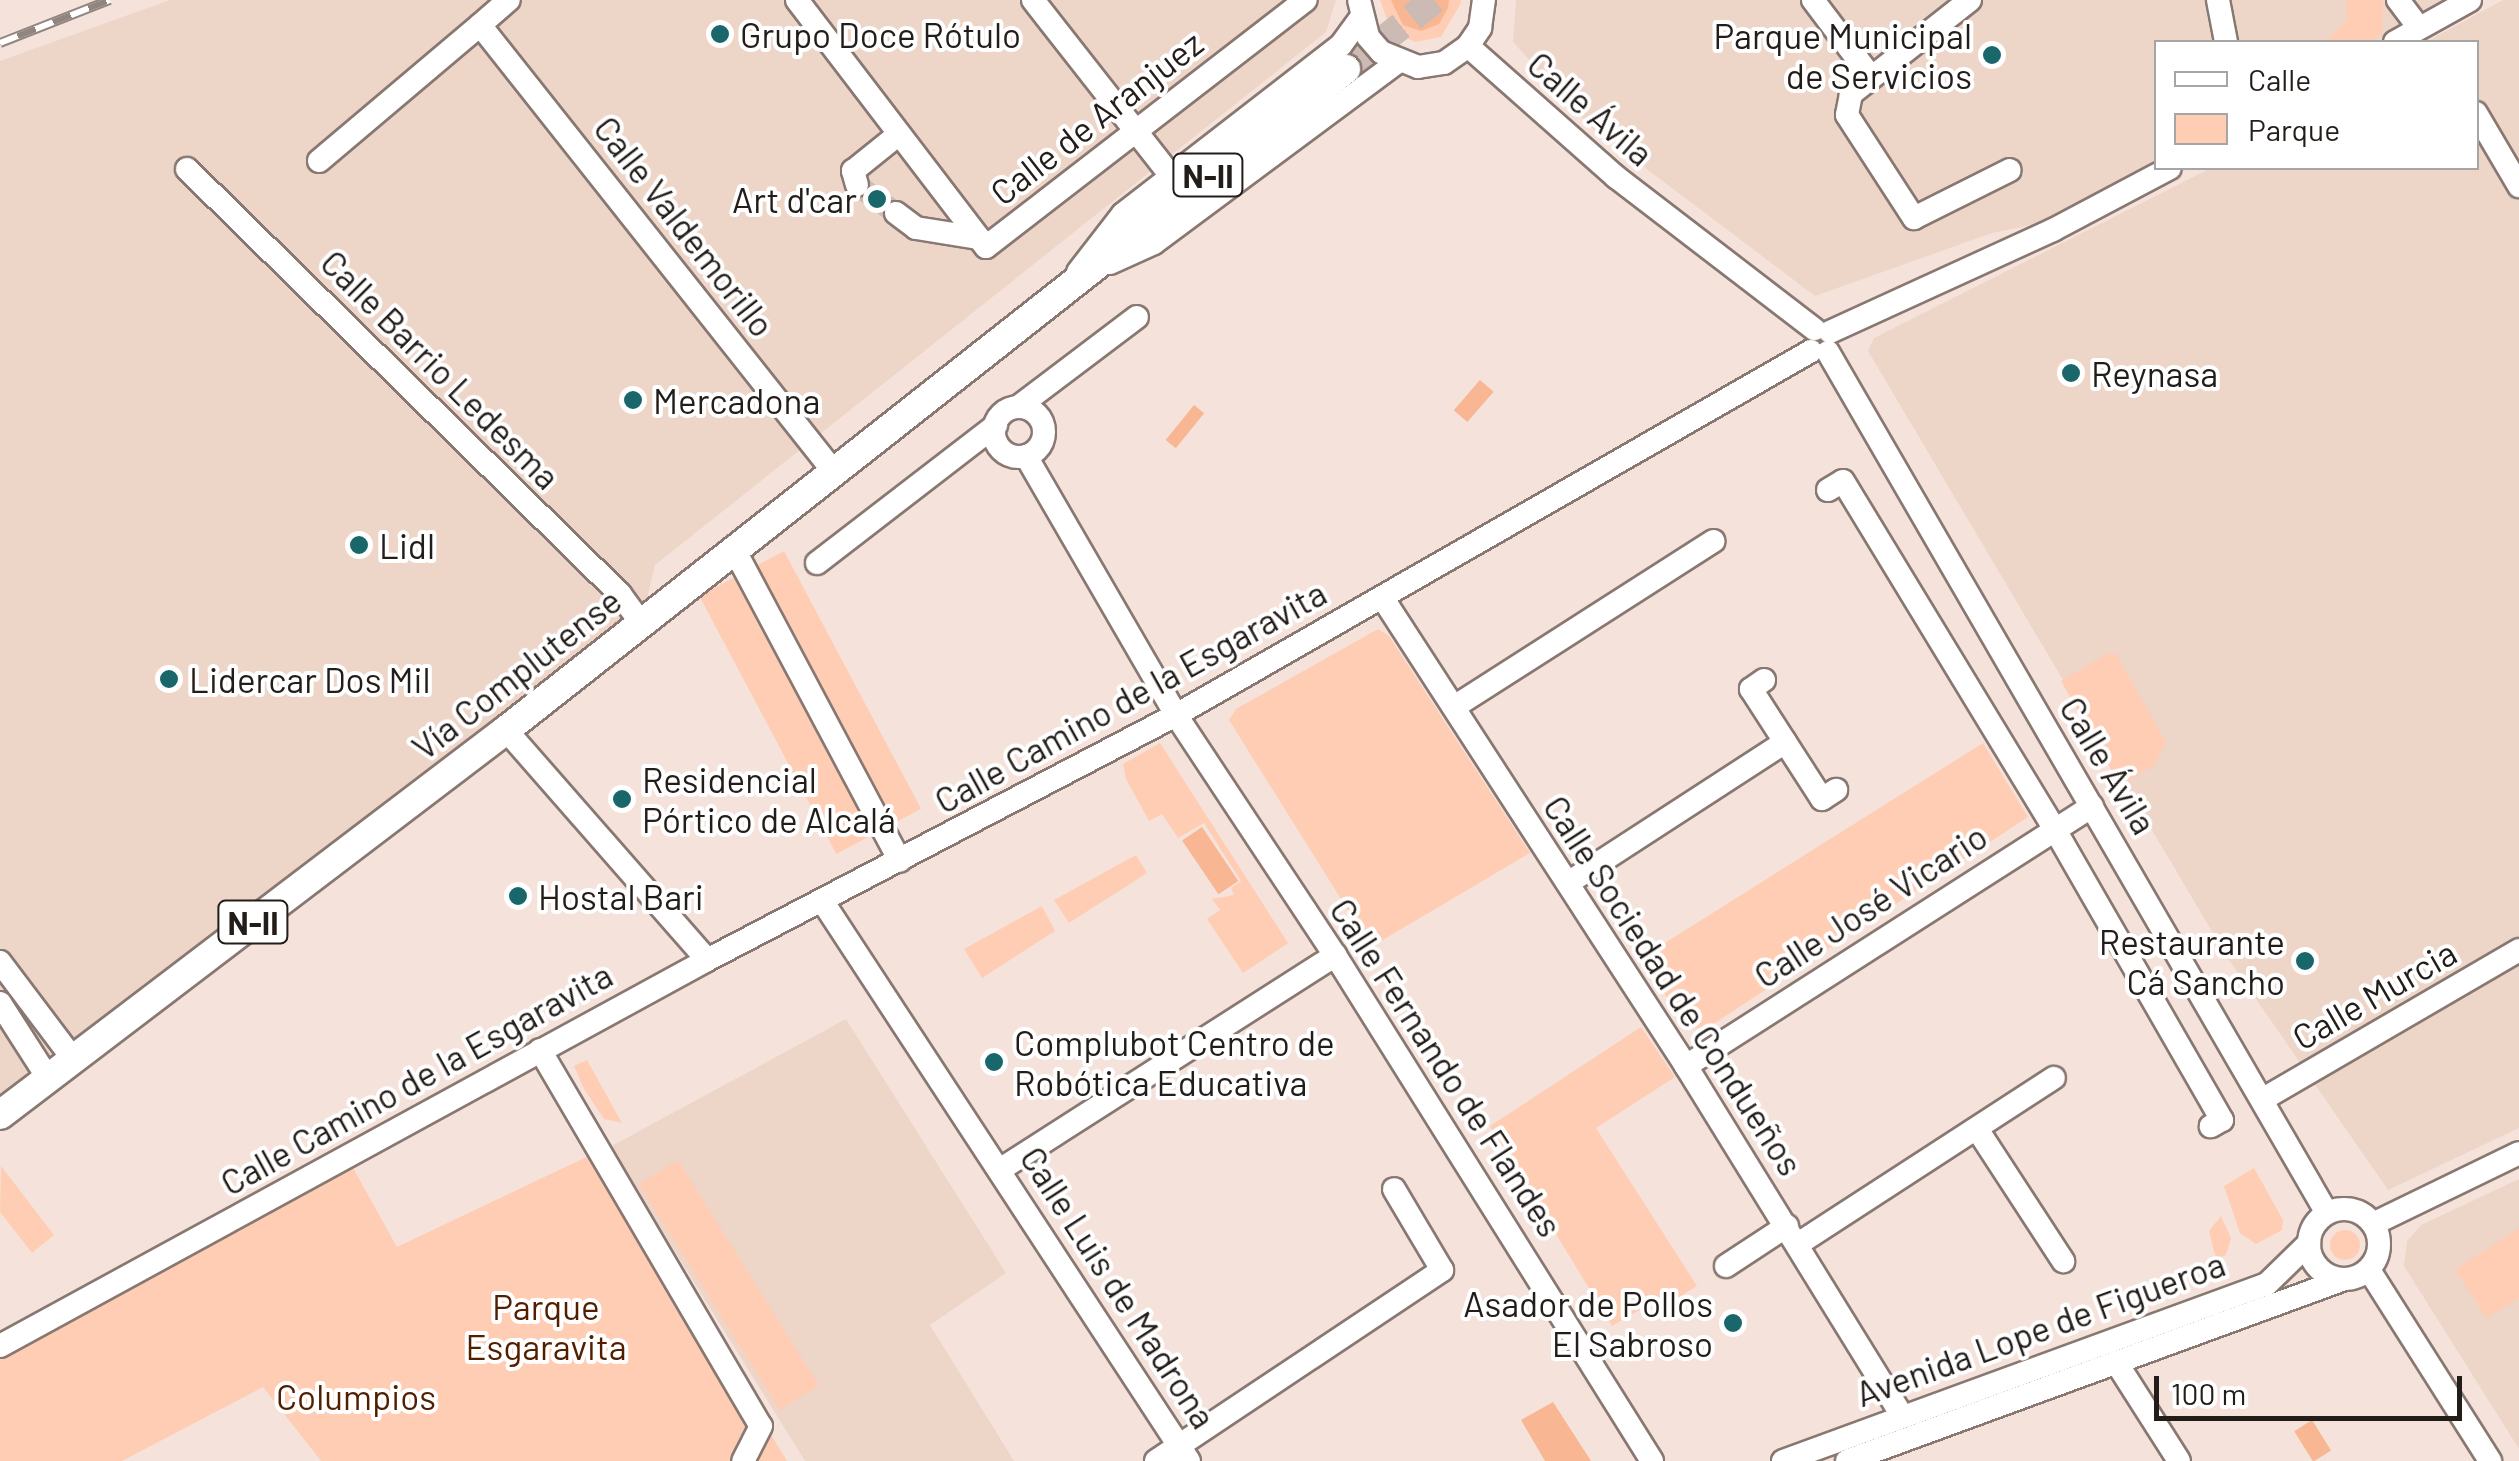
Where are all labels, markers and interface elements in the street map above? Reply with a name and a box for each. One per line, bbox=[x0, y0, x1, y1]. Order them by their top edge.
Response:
place label: Grupo Doce Rótulo bbox=[740, 13, 1021, 55]
place label: Parque Municipal de Servicios bbox=[1713, 14, 1972, 96]
street label: Calle de Aranjuez bbox=[982, 21, 1210, 213]
marker: Grupo Doce Rótulo bbox=[709, 23, 731, 45]
legend bbox=[2154, 40, 2479, 170]
street label: Calle Ávila bbox=[1520, 42, 1662, 174]
marker: Parque Municipal de Servicios bbox=[1981, 44, 2003, 66]
text: Calle bbox=[2248, 61, 2311, 97]
street label: Calle Valdemorillo bbox=[586, 108, 784, 344]
text: Parque bbox=[2248, 111, 2340, 147]
road number: N-II bbox=[1170, 148, 1246, 202]
place label: Art d'car bbox=[732, 178, 857, 220]
marker: Art d'car bbox=[866, 188, 888, 210]
street label: Calle Barrio Ledesma bbox=[313, 241, 569, 497]
place label: Reynasa bbox=[2091, 352, 2218, 394]
marker: Reynasa bbox=[2060, 362, 2082, 384]
place label: Mercadona bbox=[653, 379, 820, 421]
marker: Mercadona bbox=[622, 389, 644, 411]
place label: Lidl bbox=[379, 524, 435, 566]
marker: Lidl bbox=[348, 534, 370, 556]
street label: Calle Camino de la Esgaravita bbox=[927, 571, 1333, 821]
street label: Vía Complutense bbox=[403, 578, 629, 768]
place label: Lidercar Dos Mil bbox=[189, 658, 430, 700]
marker: Lidercar Dos Mil bbox=[158, 668, 180, 690]
street label: Calle Ávila bbox=[2052, 689, 2166, 841]
place label: Residencial Pórtico de Alcalá bbox=[642, 758, 896, 840]
street label: Calle Sociedad de Condueños bbox=[1535, 787, 1813, 1183]
marker: Residencial Pórtico de Alcalá bbox=[611, 788, 633, 810]
street label: Calle José Vicario bbox=[1746, 814, 1994, 996]
place label: Hostal Bari bbox=[538, 875, 704, 917]
marker: Hostal Bari bbox=[507, 885, 529, 907]
street label: Calle Fernando de Flandes bbox=[1322, 890, 1572, 1244]
road number: N-II bbox=[216, 895, 290, 949]
place label: Restaurante Cá Sancho bbox=[2099, 920, 2285, 1002]
street label: Calle Murcia bbox=[2285, 930, 2463, 1058]
marker: Restaurante Cá Sancho bbox=[2294, 950, 2316, 972]
street label: Calle Camino de la Esgaravita bbox=[213, 953, 619, 1203]
place label: Complubot Centro de Robótica Educativa bbox=[1014, 1021, 1335, 1103]
marker: Complubot Centro de Robótica Educativa bbox=[983, 1051, 1005, 1073]
street label: Calle Luis de Madrona bbox=[1012, 1138, 1226, 1436]
street label: Avenida Lope de Figueroa bbox=[1850, 1242, 2230, 1414]
place label: Asador de Pollos El Sabroso bbox=[1463, 1282, 1713, 1364]
park label: Parque Esgaravita bbox=[465, 1285, 627, 1367]
marker: Asador de Pollos El Sabroso bbox=[1722, 1312, 1744, 1334]
scale bar bbox=[2159, 1356, 2466, 1418]
park label: Columpios bbox=[276, 1375, 436, 1417]
text: 100 m bbox=[2171, 1375, 2246, 1411]

